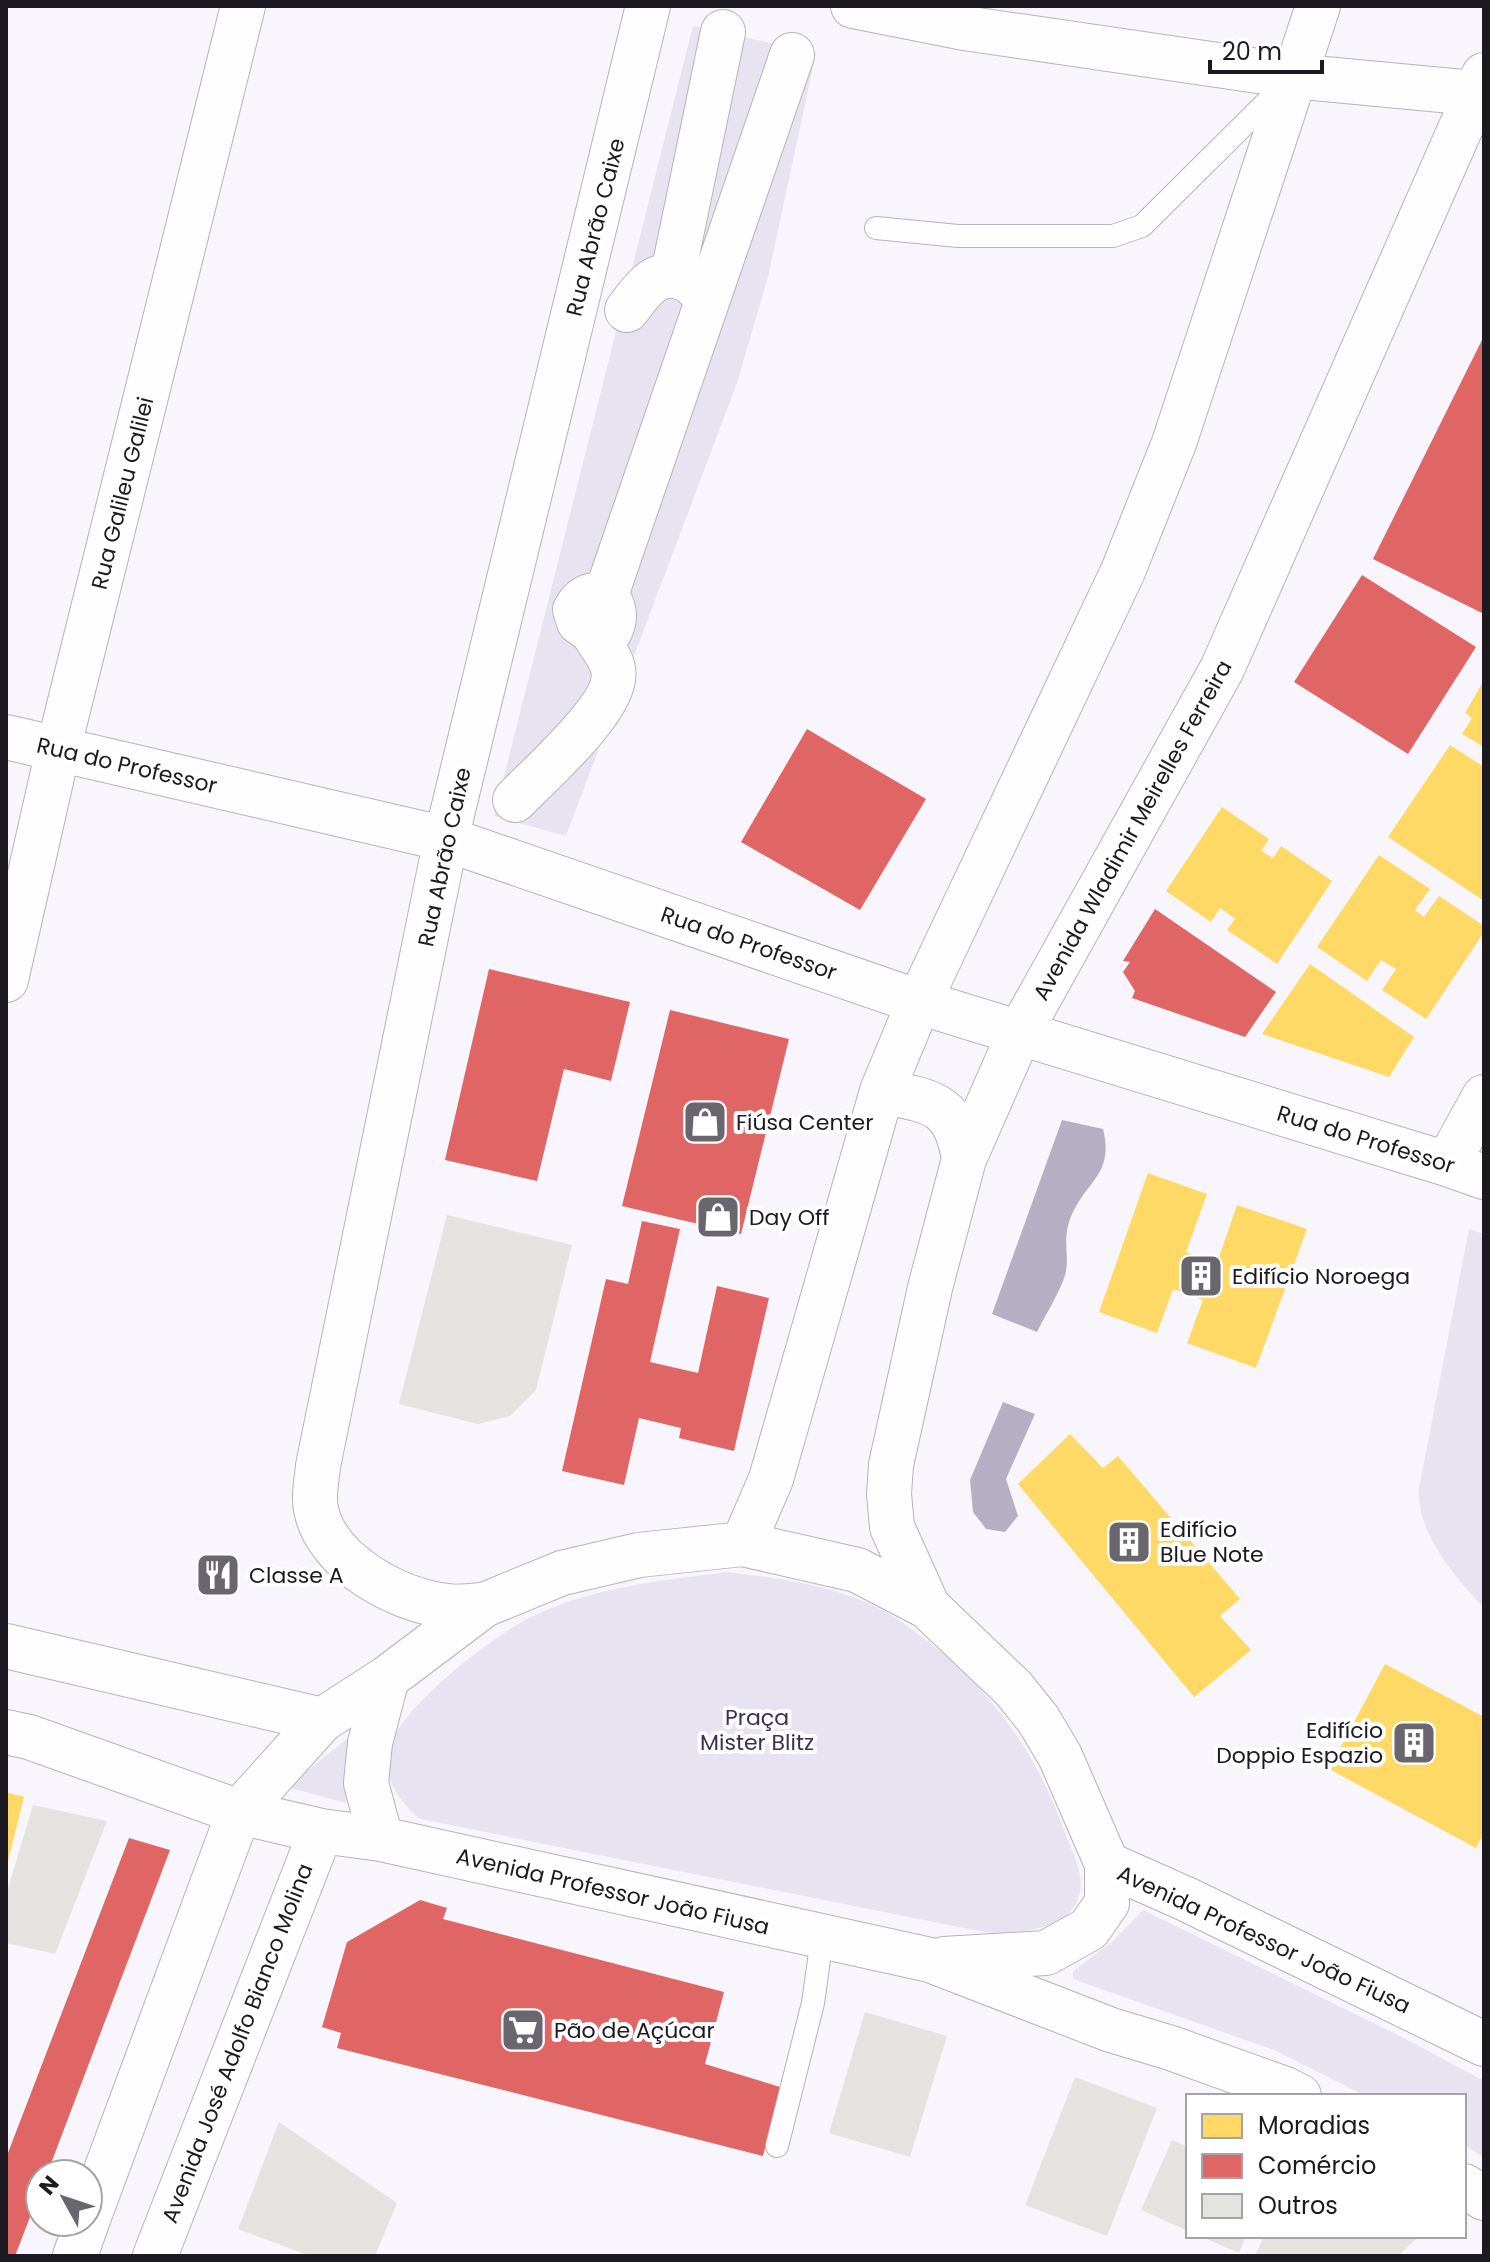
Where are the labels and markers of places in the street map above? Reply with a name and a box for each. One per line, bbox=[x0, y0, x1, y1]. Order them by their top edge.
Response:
shop icon: Fiúsa Center bbox=[681, 1098, 729, 1146]
place label: Fiúsa Center bbox=[736, 1107, 873, 1138]
shop icon: Day Off bbox=[694, 1193, 742, 1241]
place label: Day Off bbox=[749, 1202, 829, 1233]
building icon: Edifício Noroega bbox=[1177, 1252, 1225, 1300]
place label: Edifício Noroega bbox=[1232, 1261, 1410, 1292]
place label: Edifício Blue Note bbox=[1160, 1514, 1264, 1570]
building icon: Edifício Blue Note bbox=[1105, 1518, 1153, 1566]
restaurant icon: Classe A bbox=[194, 1551, 242, 1599]
place label: Classe A bbox=[249, 1560, 344, 1591]
place label: Edifício Doppio Espazio bbox=[1216, 1715, 1383, 1771]
building icon: Edifício Doppio Espazio bbox=[1390, 1719, 1438, 1767]
supermarket icon: Pão de Açúcar bbox=[499, 2006, 547, 2054]
place label: Pão de Açúcar bbox=[554, 2015, 715, 2046]

